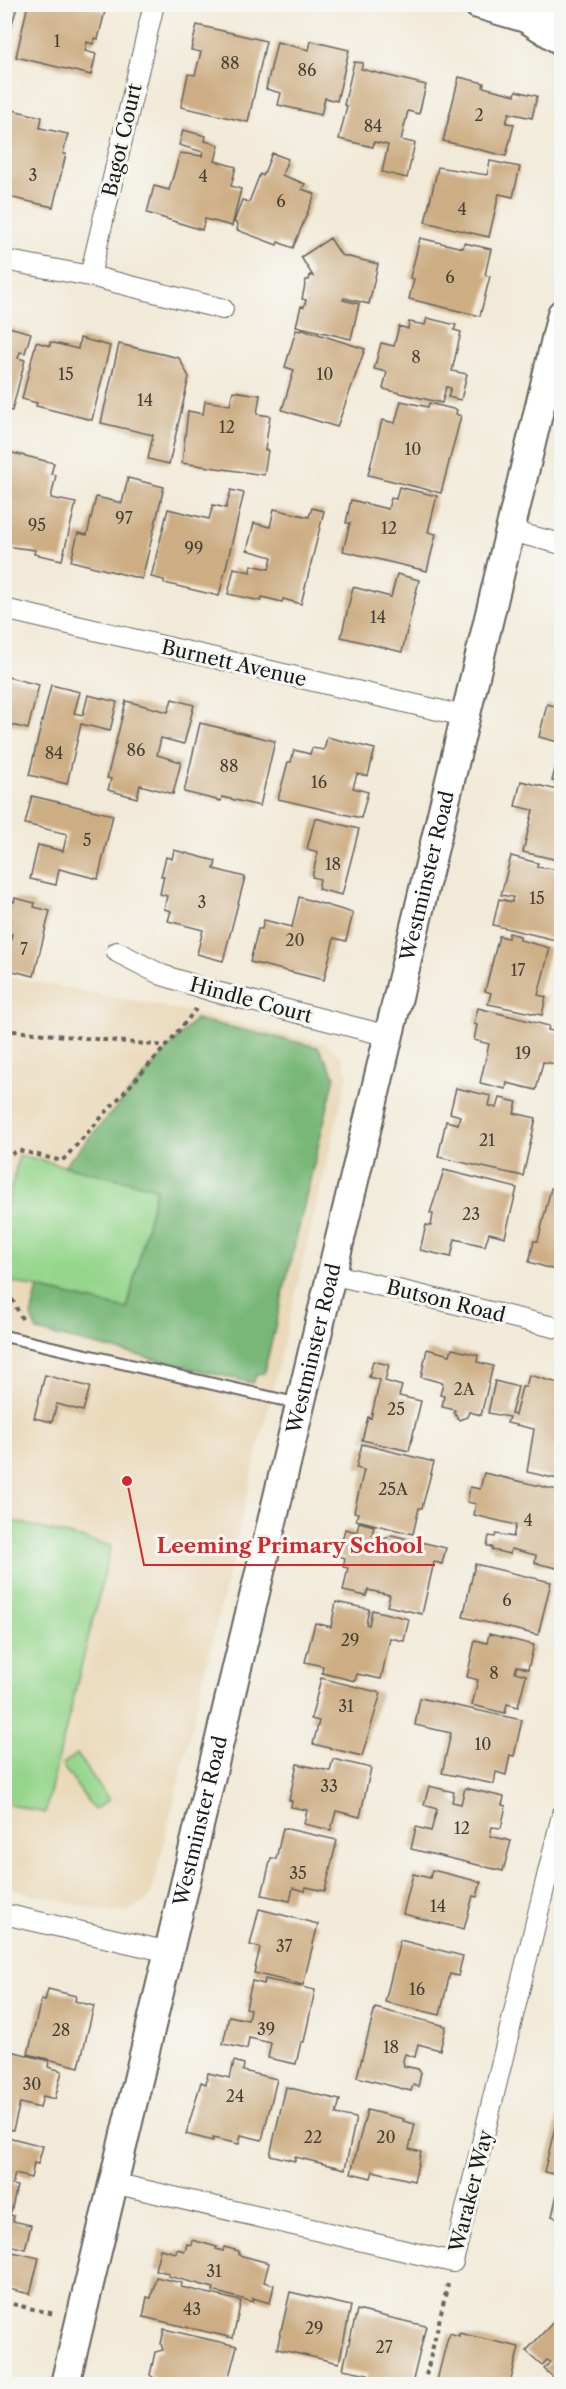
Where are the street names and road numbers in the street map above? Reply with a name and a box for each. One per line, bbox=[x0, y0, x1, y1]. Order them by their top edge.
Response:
street label: Bagot Court bbox=[97, 81, 147, 199]
street label: Burnett Avenue bbox=[159, 635, 309, 691]
street label: Westminster Road bbox=[395, 788, 459, 964]
street label: Hindle Court bbox=[187, 972, 315, 1028]
street label: Westminster Road bbox=[281, 1261, 346, 1437]
street label: Butson Road bbox=[384, 1275, 508, 1327]
street label: Westminster Road bbox=[168, 1734, 232, 1909]
street label: Waraker Way bbox=[444, 2126, 498, 2256]

